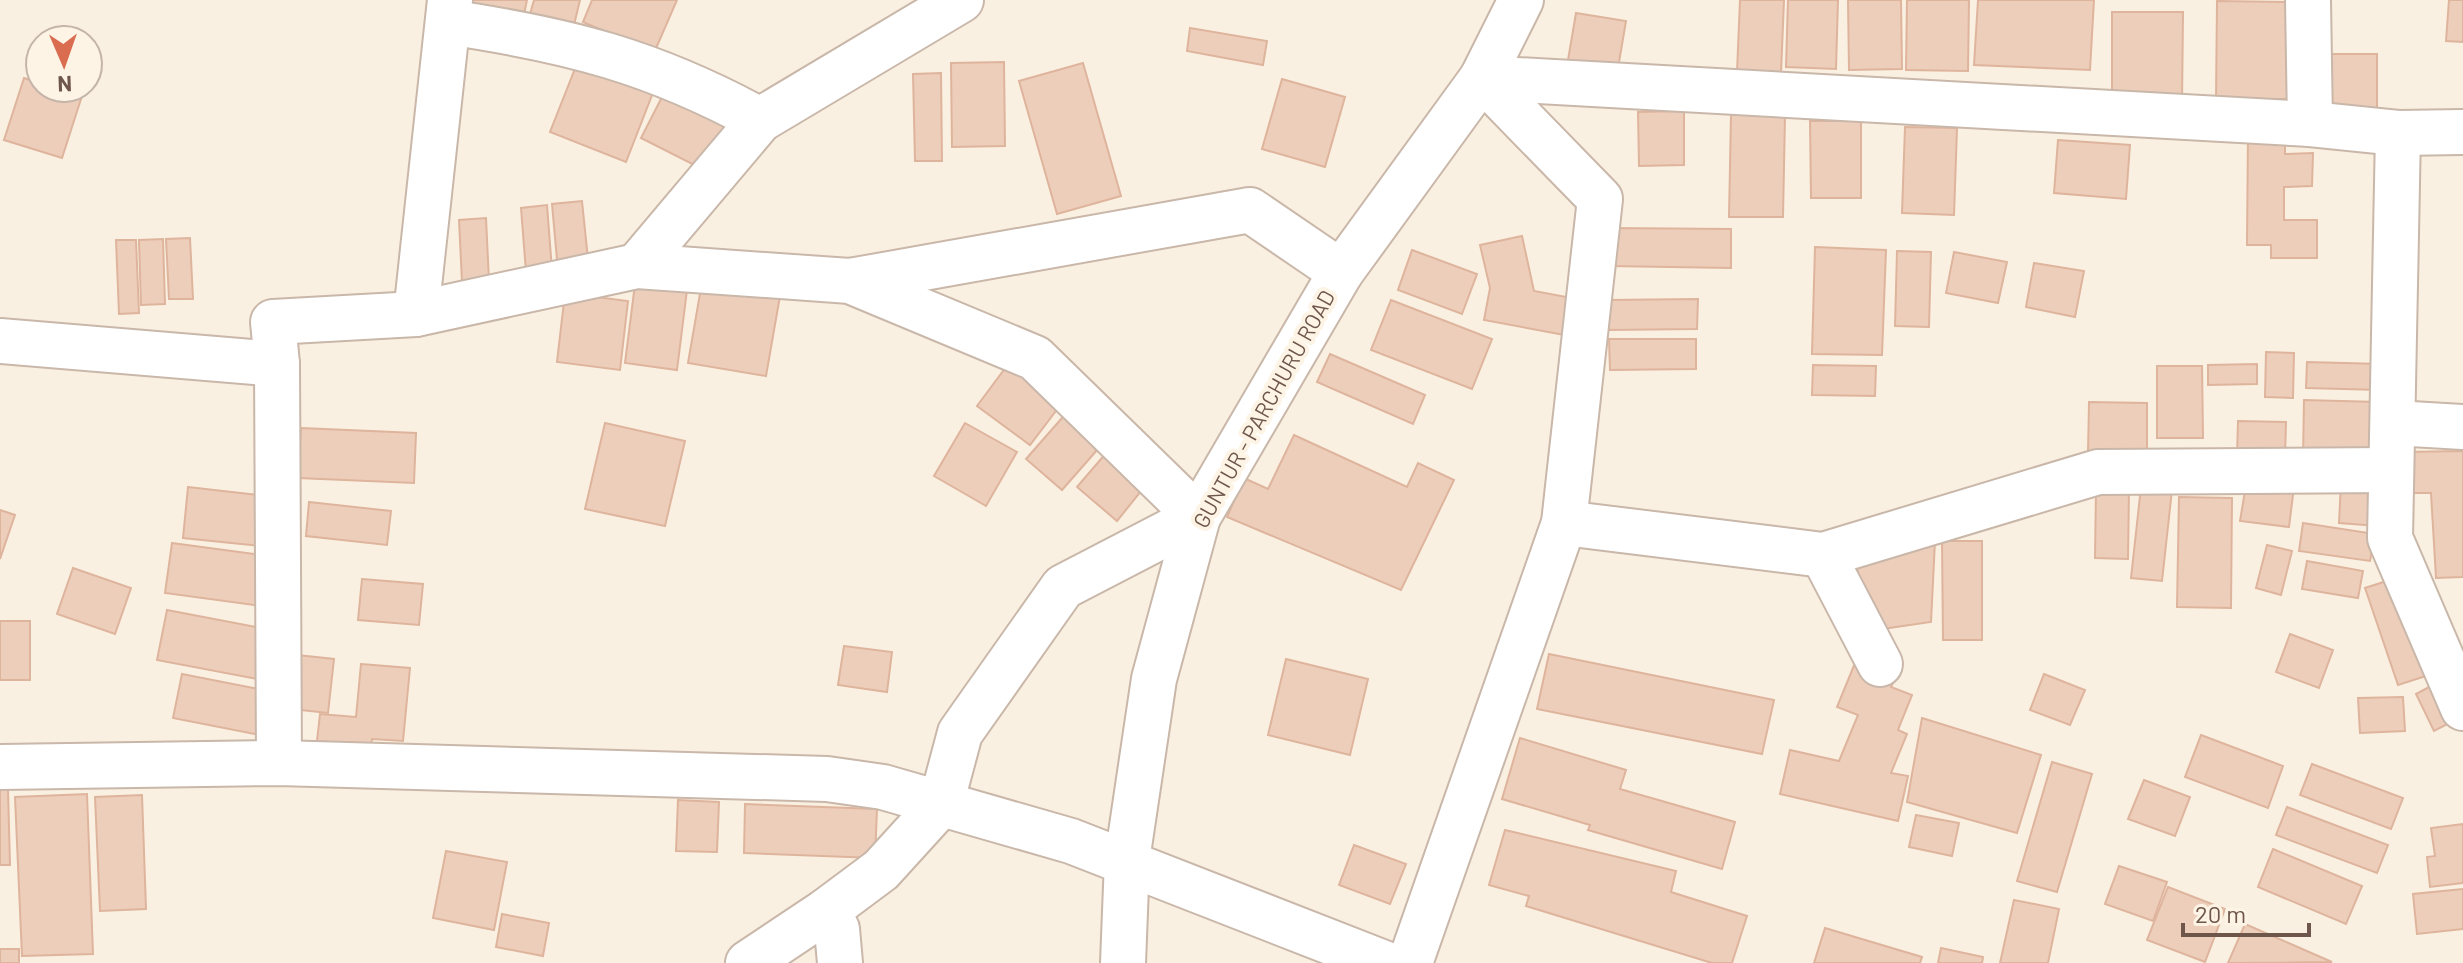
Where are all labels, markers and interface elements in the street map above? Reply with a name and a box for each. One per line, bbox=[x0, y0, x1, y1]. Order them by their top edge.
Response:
north arrow bbox=[24, 24, 104, 104]
text: N bbox=[57, 72, 73, 98]
street label: GUNTUR - PARCHURU ROAD bbox=[1187, 285, 1339, 532]
scale bar bbox=[2183, 887, 2309, 937]
text: 20 m bbox=[2195, 899, 2246, 928]

